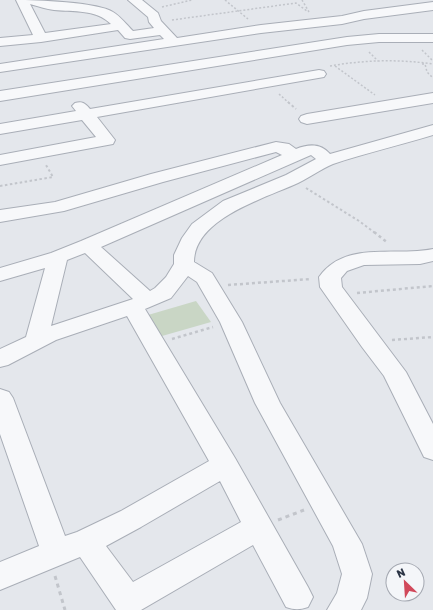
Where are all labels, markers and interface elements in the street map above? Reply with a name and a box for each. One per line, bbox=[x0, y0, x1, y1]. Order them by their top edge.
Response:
north arrow bbox=[385, 562, 425, 602]
text: N bbox=[395, 566, 407, 581]

